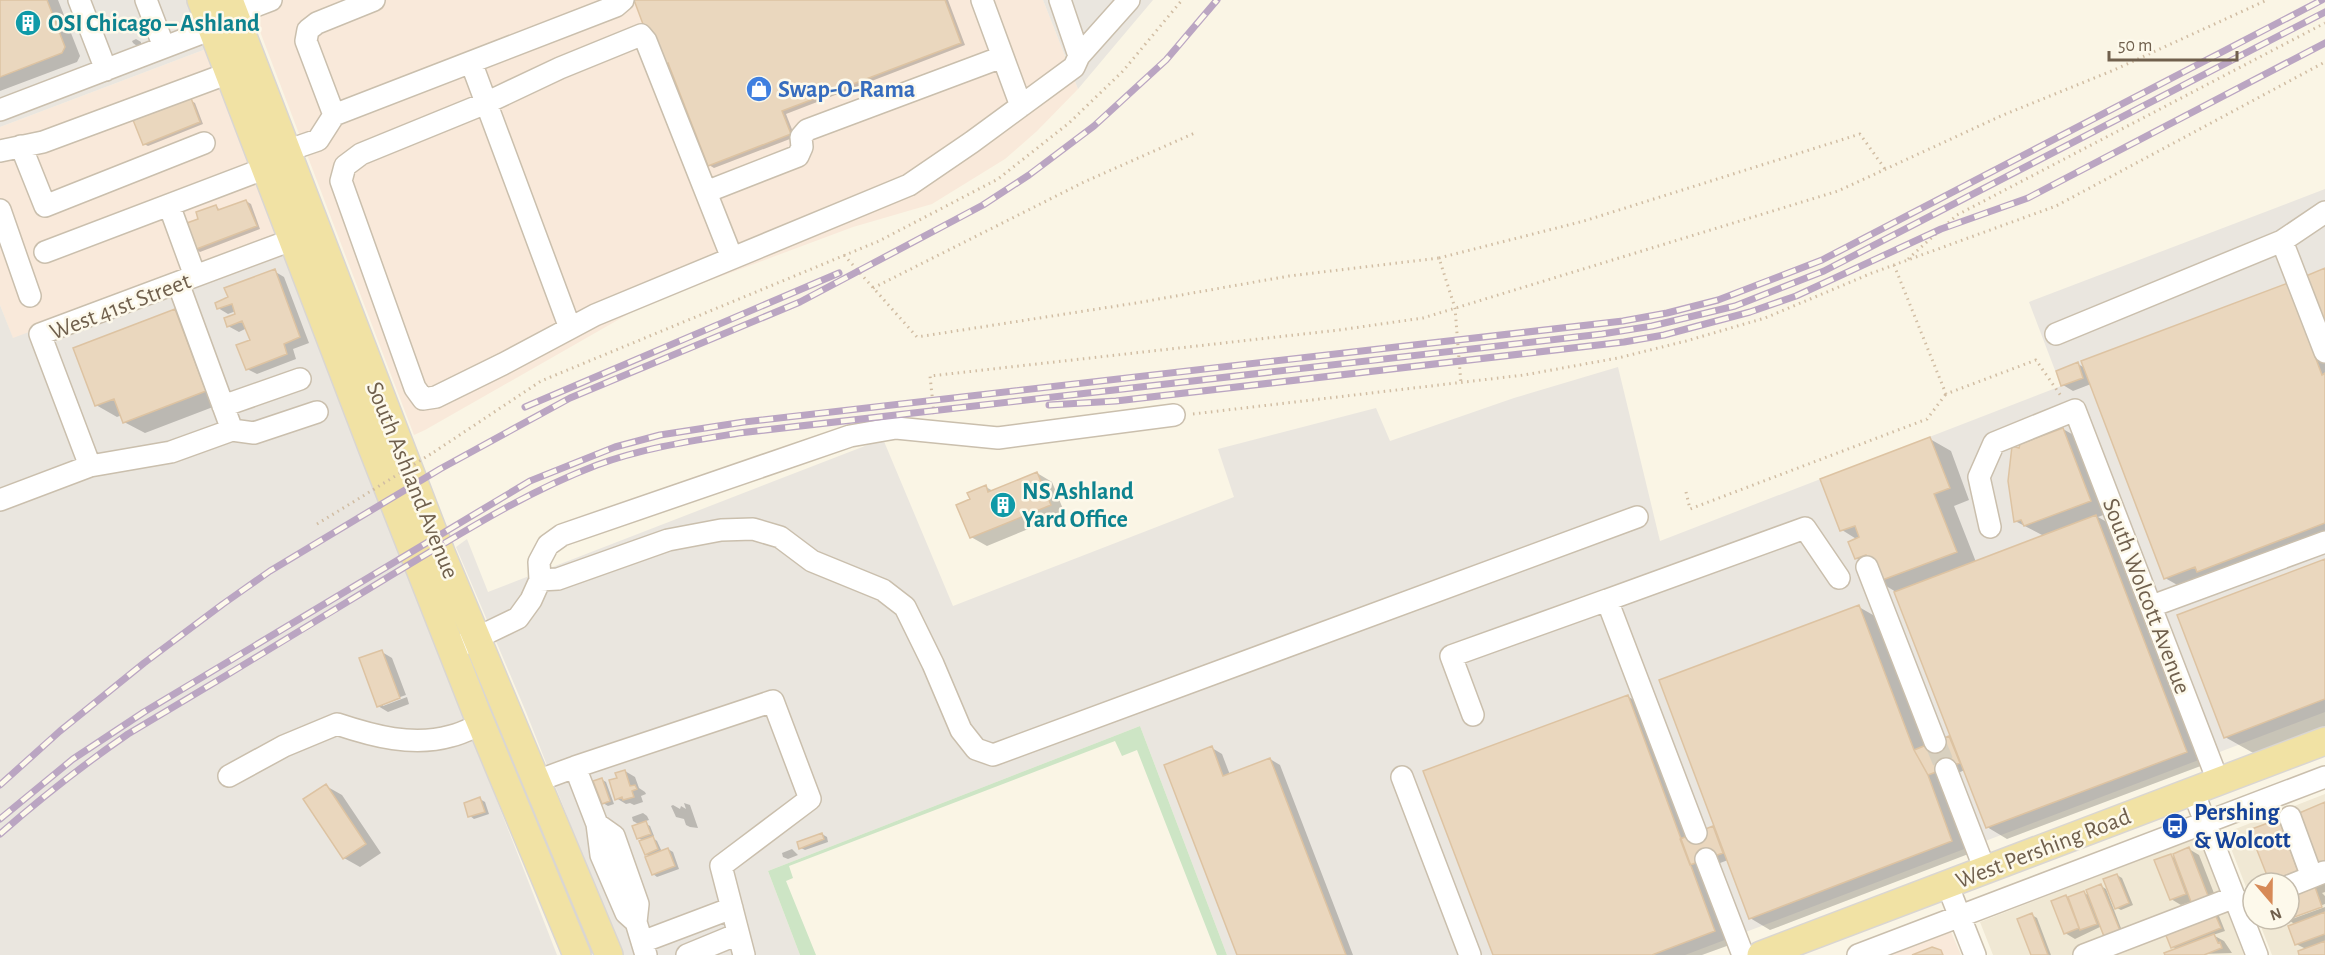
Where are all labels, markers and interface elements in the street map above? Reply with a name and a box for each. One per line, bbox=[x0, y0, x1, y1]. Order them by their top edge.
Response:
building icon: OSI Chicago – Ashland bbox=[13, 8, 43, 38]
place label: OSI Chicago – Ashland bbox=[48, 12, 260, 36]
scale bar bbox=[2109, 24, 2236, 62]
text: 50 m bbox=[2118, 37, 2152, 55]
shop icon: Swap-O-Rama bbox=[744, 74, 774, 104]
place label: Swap-O-Rama bbox=[778, 78, 915, 102]
street label: West 41st Street bbox=[47, 269, 194, 345]
street label: South Ashland Avenue bbox=[362, 379, 462, 582]
place label: NS Ashland Yard Office bbox=[1022, 480, 1134, 532]
building icon: NS Ashland Yard Office bbox=[988, 490, 1018, 520]
street label: South Wolcott Avenue bbox=[2098, 495, 2194, 697]
place label: Pershing & Wolcott bbox=[2194, 801, 2291, 853]
street label: West Pershing Road bbox=[1953, 805, 2134, 893]
bus stop icon: Pershing & Wolcott bbox=[2160, 811, 2190, 841]
north arrow bbox=[2241, 871, 2301, 931]
text: N bbox=[2268, 905, 2284, 924]

